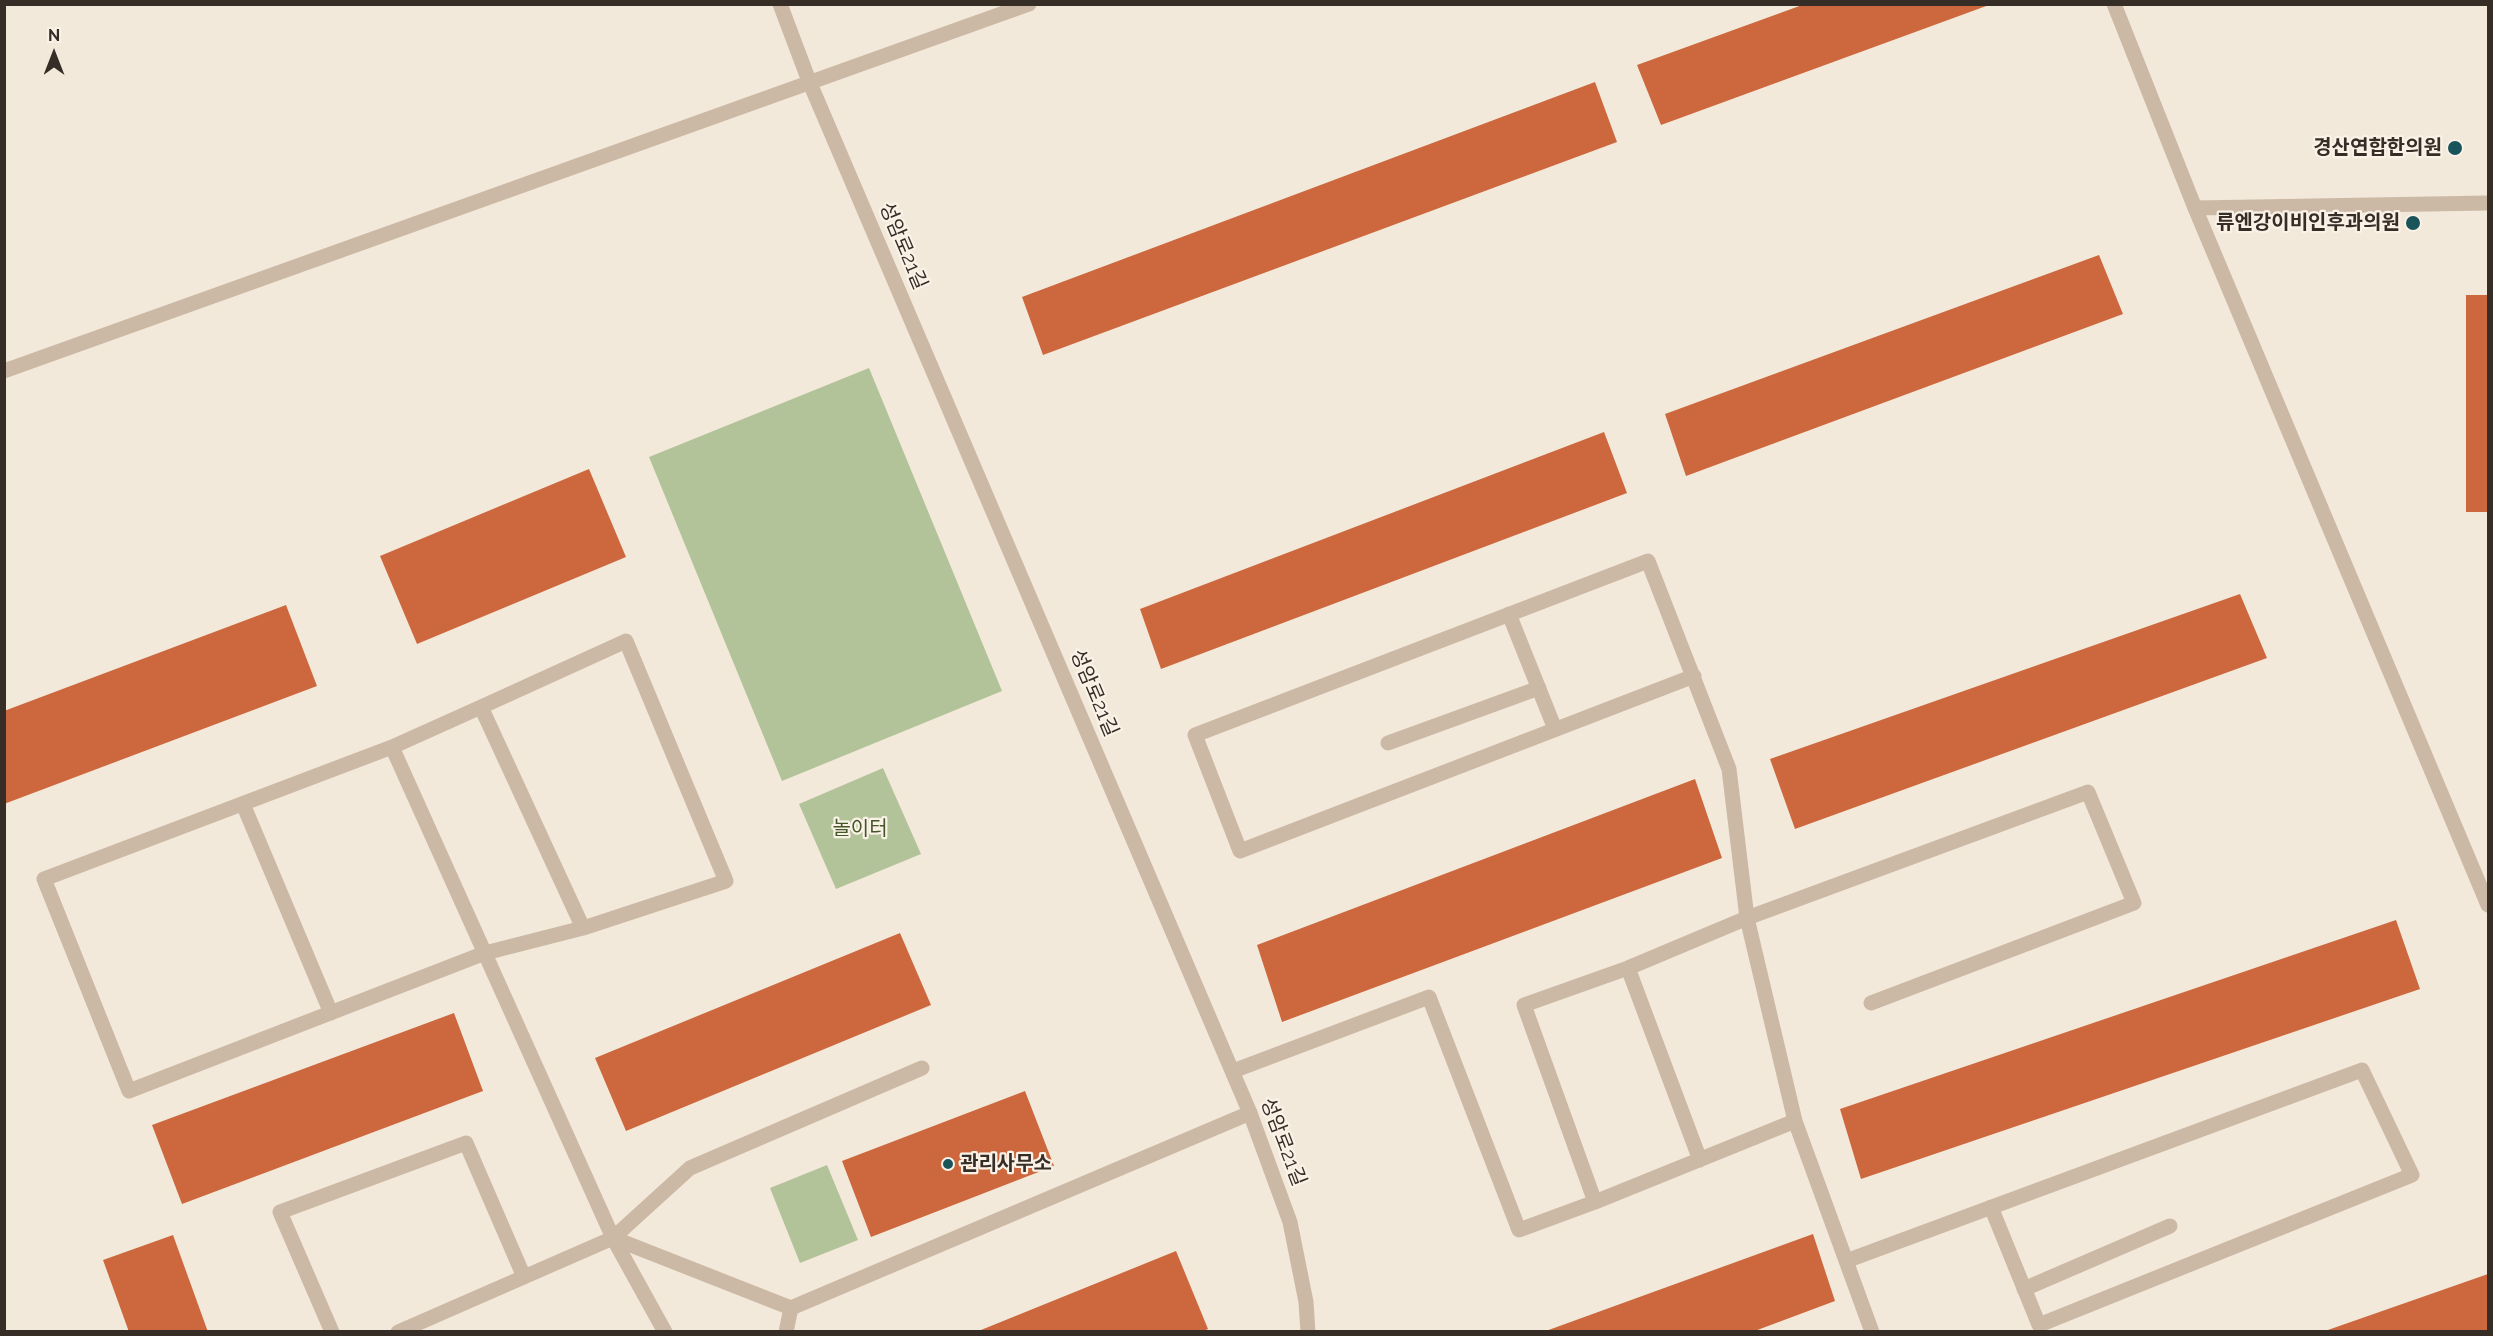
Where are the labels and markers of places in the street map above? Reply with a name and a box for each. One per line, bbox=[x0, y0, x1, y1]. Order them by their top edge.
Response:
place label: 경산연합한의원 bbox=[2313, 136, 2442, 160]
marker: 경산연합한의원 bbox=[2446, 139, 2464, 157]
place label: 류엔강이비인후과의원 bbox=[2216, 211, 2400, 235]
marker: 류엔강이비인후과의원 bbox=[2404, 214, 2422, 232]
place label: 관리사무소 bbox=[960, 1152, 1052, 1176]
marker: 관리사무소 bbox=[941, 1157, 955, 1171]

